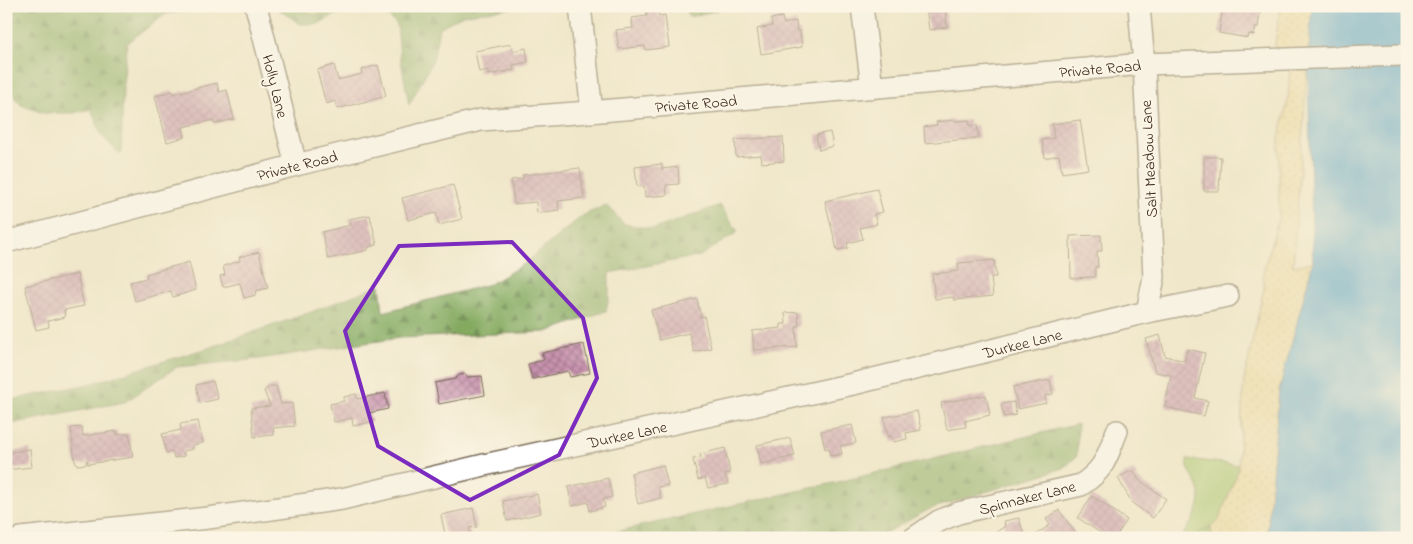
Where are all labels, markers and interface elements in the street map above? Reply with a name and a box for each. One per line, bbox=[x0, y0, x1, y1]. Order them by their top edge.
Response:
street label: Holly Lane bbox=[255, 52, 294, 122]
street label: Private Road bbox=[1058, 54, 1142, 86]
street label: Private Road bbox=[654, 89, 738, 121]
street label: Salt Meadow Lane bbox=[1135, 99, 1165, 218]
street label: Private Road bbox=[255, 145, 340, 189]
street label: Durkee Lane bbox=[979, 323, 1065, 367]
street label: Durkee Lane bbox=[584, 416, 670, 456]
street label: Spinnaker Lane bbox=[977, 475, 1079, 523]

